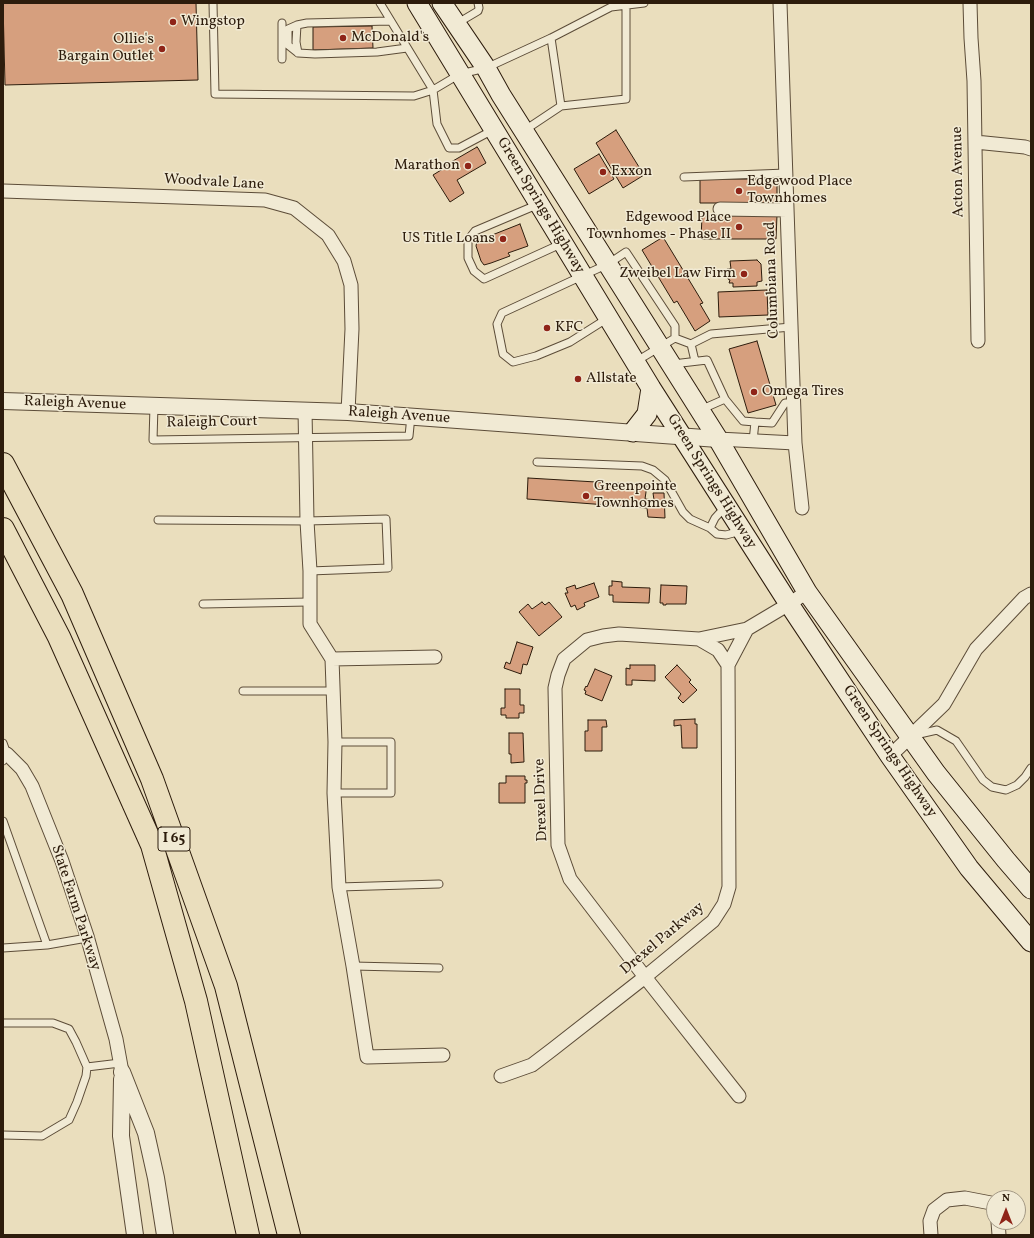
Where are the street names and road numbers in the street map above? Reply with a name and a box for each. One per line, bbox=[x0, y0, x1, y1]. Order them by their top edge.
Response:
street label: Acton Avenue bbox=[949, 126, 969, 218]
street label: Green Springs Highway bbox=[492, 135, 588, 277]
street label: Woodvale Lane bbox=[164, 171, 264, 195]
street label: Columbiana Road bbox=[762, 221, 784, 339]
street label: Raleigh Avenue bbox=[23, 393, 127, 415]
street label: Raleigh Avenue bbox=[347, 403, 451, 429]
street label: Green Springs Highway bbox=[662, 411, 760, 553]
street label: Raleigh Court bbox=[166, 413, 258, 433]
street label: Green Springs Highway bbox=[838, 682, 940, 822]
street label: Drexel Drive bbox=[532, 758, 552, 842]
road number: I 65 bbox=[158, 827, 190, 851]
street label: State Farm Parkway bbox=[46, 843, 104, 973]
street label: Drexel Parkway bbox=[617, 899, 709, 979]

